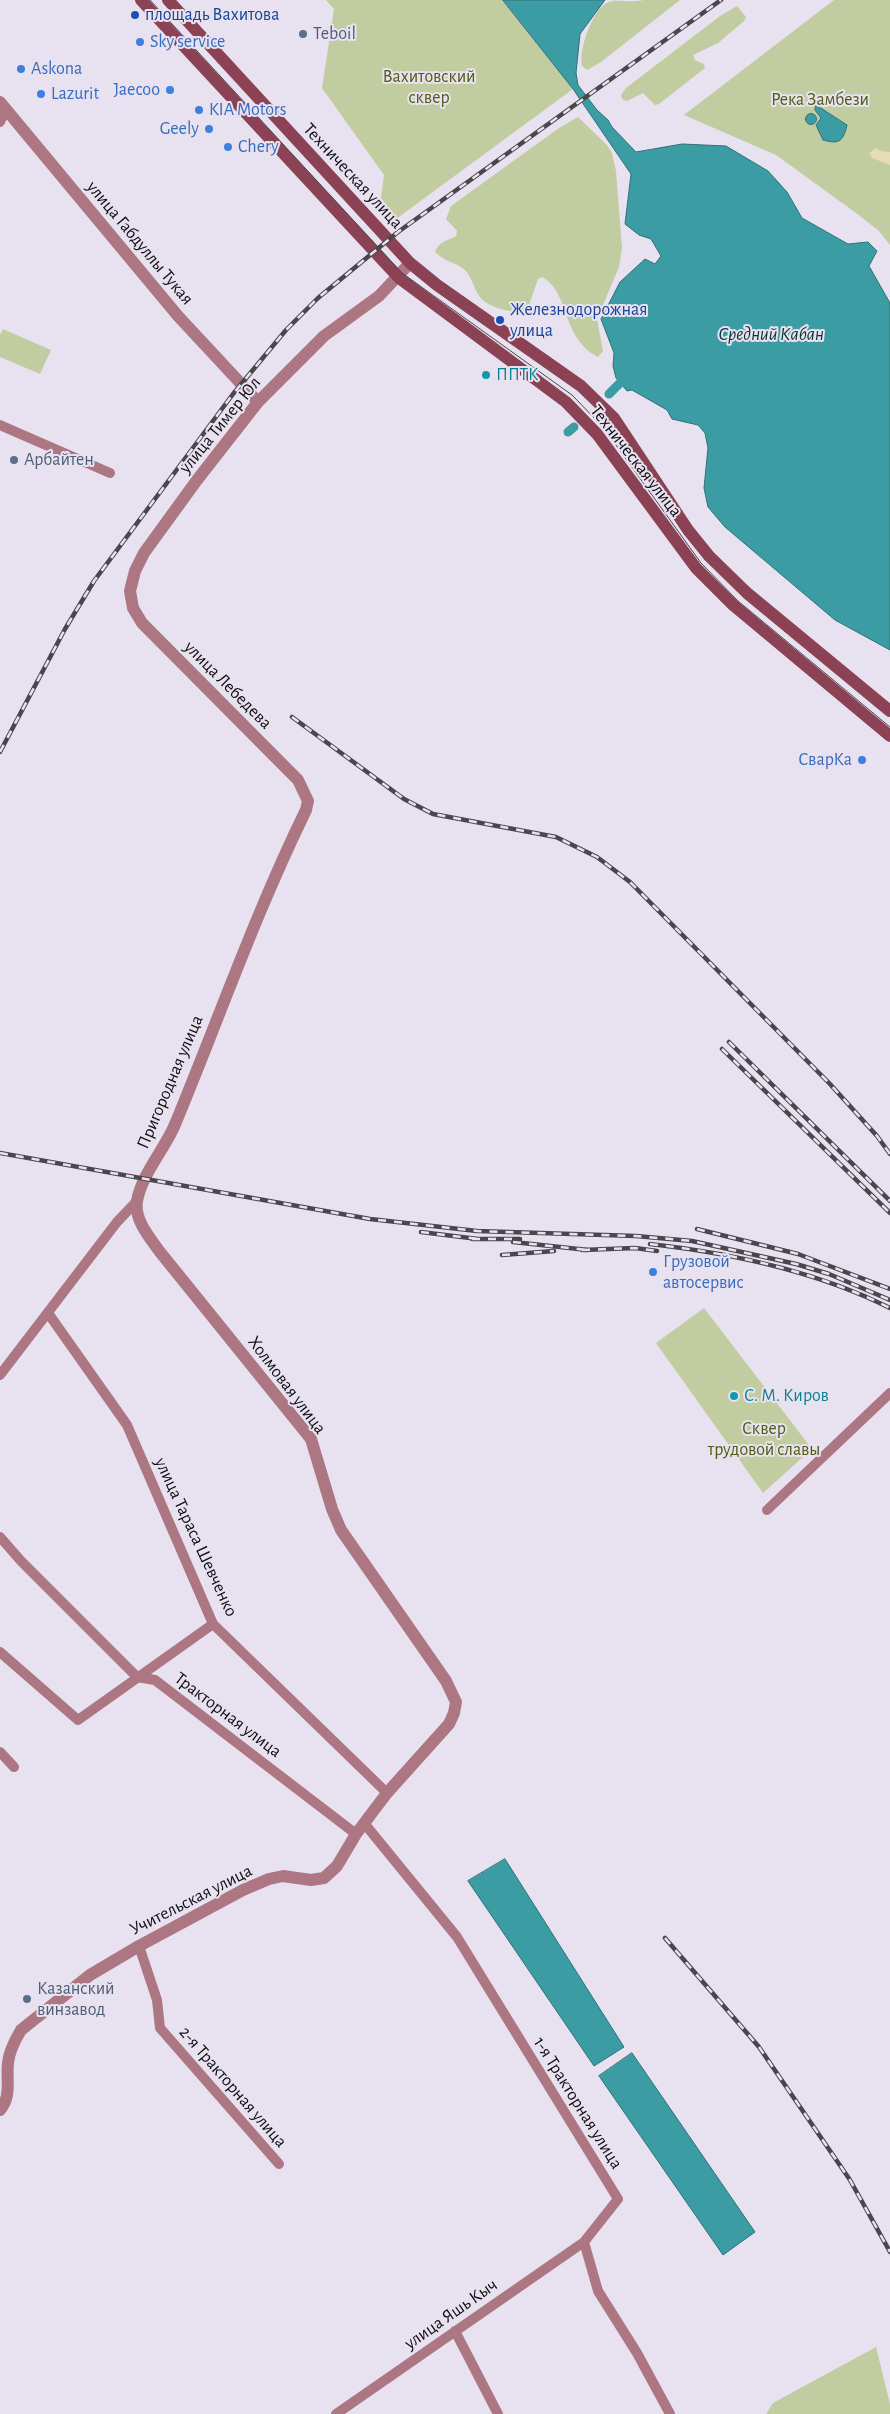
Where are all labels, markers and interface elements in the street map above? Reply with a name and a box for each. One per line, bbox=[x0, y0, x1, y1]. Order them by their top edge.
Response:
place label: площадь Вахитова bbox=[145, 4, 279, 26]
marker: площадь Вахитова bbox=[129, 9, 141, 21]
place label: Teboil bbox=[313, 23, 356, 45]
marker: Teboil bbox=[297, 28, 309, 40]
place label: Sky service bbox=[150, 31, 225, 53]
marker: Sky service bbox=[134, 36, 146, 48]
place label: Askona bbox=[31, 58, 82, 80]
marker: Askona bbox=[15, 63, 27, 75]
park label: Вахитовский сквер bbox=[382, 66, 476, 108]
place label: Jaecoo bbox=[114, 79, 160, 101]
place label: Lazurit bbox=[51, 83, 99, 105]
marker: Jaecoo bbox=[164, 84, 176, 96]
marker: Lazurit bbox=[35, 88, 47, 100]
park label: Река Замбези bbox=[771, 89, 869, 111]
place label: KIA Motors bbox=[209, 99, 286, 121]
marker: KIA Motors bbox=[193, 104, 205, 116]
place label: Geely bbox=[160, 118, 199, 140]
street label: Техническая улица bbox=[299, 119, 407, 233]
marker: Geely bbox=[203, 123, 215, 135]
place label: Chery bbox=[238, 136, 279, 158]
marker: Chery bbox=[222, 141, 234, 153]
street label: улица Габдуллы Тукая bbox=[82, 177, 198, 309]
place label: Железнодорожная улица bbox=[510, 299, 648, 342]
marker: Железнодорожная улица bbox=[494, 314, 506, 326]
water label: Средний Кабан bbox=[718, 323, 824, 345]
place label: ППТК bbox=[496, 364, 539, 386]
marker: ППТК bbox=[480, 369, 492, 381]
street label: улица Тимер Юл bbox=[175, 372, 265, 478]
street label: Техническая улица bbox=[586, 401, 686, 521]
place label: Арбайтен bbox=[24, 449, 94, 471]
marker: Арбайтен bbox=[8, 454, 20, 466]
street label: улица Лебедева bbox=[179, 636, 277, 734]
place label: СварКа bbox=[798, 749, 852, 771]
marker: СварКа bbox=[856, 754, 868, 766]
street label: Пригородная улица bbox=[132, 1012, 208, 1152]
place label: Грузовой автосервис bbox=[663, 1251, 744, 1294]
marker: Грузовой автосервис bbox=[647, 1266, 659, 1278]
street label: Холмовая улица bbox=[243, 1332, 331, 1438]
place label: С. М. Киров bbox=[744, 1385, 829, 1407]
marker: С. М. Киров bbox=[728, 1390, 740, 1402]
park label: Сквер трудовой славы bbox=[708, 1418, 820, 1460]
street label: улица Тараса Шевченко bbox=[150, 1454, 242, 1620]
street label: Тракторная улица bbox=[170, 1668, 286, 1762]
street label: Учительская улица bbox=[126, 1860, 256, 1940]
place label: Казанский винзавод bbox=[37, 1978, 115, 2020]
marker: Казанский винзавод bbox=[21, 1993, 33, 2005]
street label: 2-я Тракторная улица bbox=[174, 2022, 292, 2152]
street label: 1-я Тракторная улица bbox=[529, 2033, 627, 2173]
street label: улица Яшь Кыч bbox=[400, 2274, 502, 2354]

